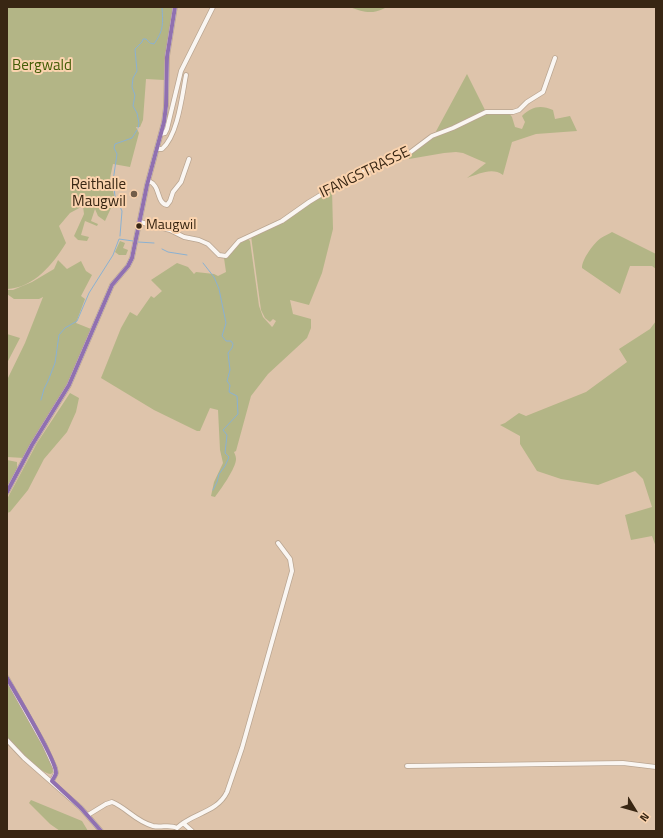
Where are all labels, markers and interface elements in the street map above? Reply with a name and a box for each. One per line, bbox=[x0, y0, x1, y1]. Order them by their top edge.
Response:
park label: Bergwald bbox=[12, 57, 72, 75]
street label: IFANGSTRASSE bbox=[317, 143, 413, 203]
place label: Reithalle Maugwil bbox=[71, 176, 126, 211]
marker: Reithalle Maugwil bbox=[129, 189, 139, 199]
place label: Maugwil bbox=[146, 218, 196, 234]
marker: Maugwil bbox=[134, 221, 144, 231]
north arrow bbox=[615, 790, 655, 830]
text: N bbox=[636, 809, 653, 825]

